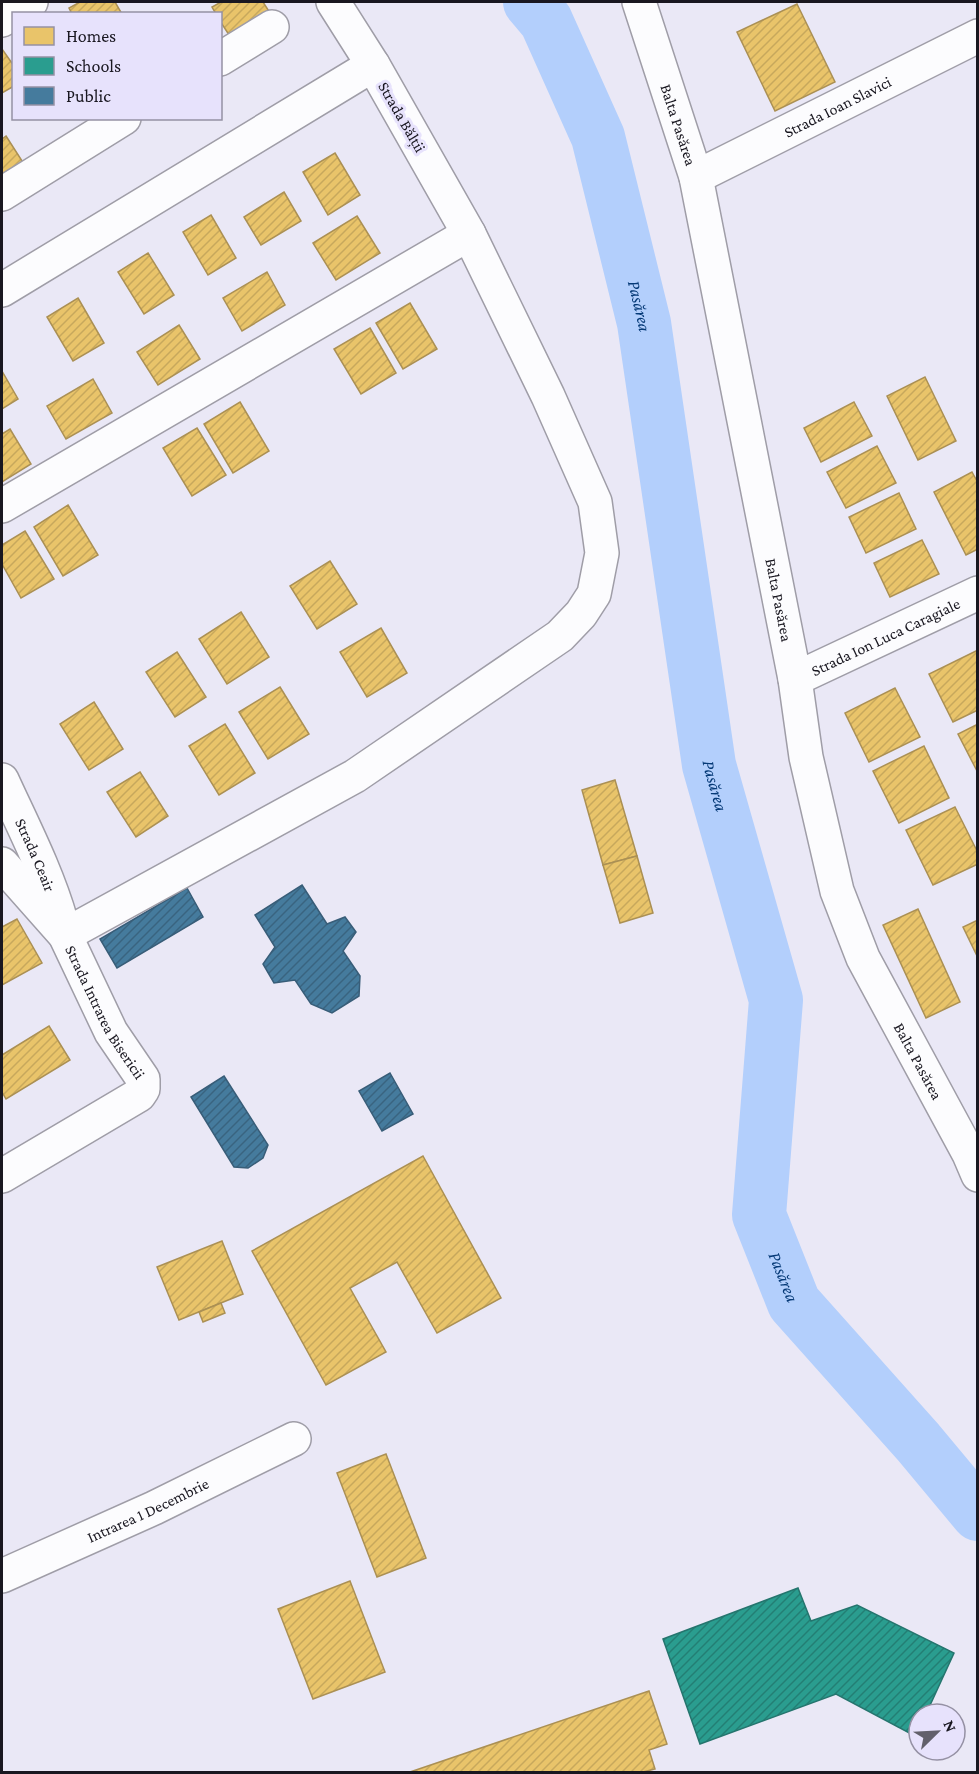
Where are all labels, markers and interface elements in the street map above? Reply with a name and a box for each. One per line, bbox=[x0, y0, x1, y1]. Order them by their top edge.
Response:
legend bbox=[12, 12, 222, 120]
text: Homes bbox=[66, 26, 116, 46]
text: Schools bbox=[66, 56, 121, 76]
street label: Strada Ioan Slavici bbox=[781, 72, 894, 140]
street label: Strada Bălții bbox=[373, 79, 429, 156]
street label: Balta Pasărea bbox=[658, 82, 700, 168]
text: Public bbox=[66, 86, 111, 106]
water label: Pasărea bbox=[624, 278, 655, 334]
street label: Balta Pasărea bbox=[763, 557, 796, 644]
street label: Strada Ion Luca Caragiale bbox=[808, 594, 963, 679]
water label: Pasărea bbox=[698, 759, 732, 814]
street label: Strada Ceair bbox=[12, 815, 59, 894]
street label: Strada Intrarea Bisericii bbox=[63, 942, 149, 1082]
street label: Balta Pasărea bbox=[891, 1020, 947, 1103]
water label: Pasărea bbox=[765, 1249, 803, 1306]
street label: Intrarea 1 Decembrie bbox=[84, 1474, 211, 1545]
north arrow bbox=[907, 1702, 967, 1762]
text: N bbox=[940, 1718, 960, 1735]

